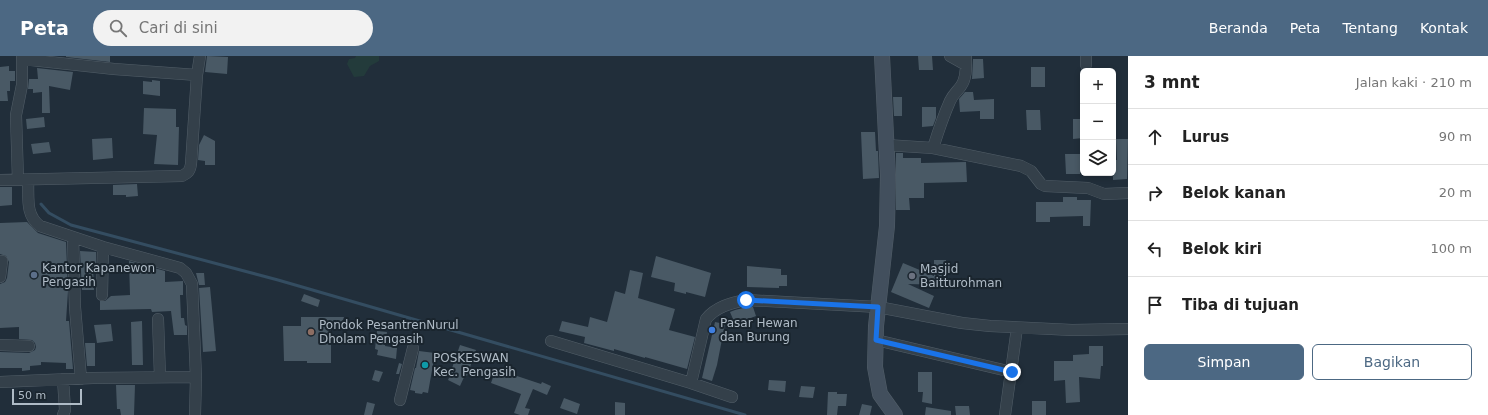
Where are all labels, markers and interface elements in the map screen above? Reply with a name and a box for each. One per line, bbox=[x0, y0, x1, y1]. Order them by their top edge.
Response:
search box bbox=[93, 10, 373, 46]
text: Peta bbox=[20, 17, 69, 39]
icon: search bbox=[107, 17, 129, 39]
text: Cari di sini bbox=[139, 19, 218, 37]
text: Beranda bbox=[1209, 20, 1268, 36]
text: Peta bbox=[1290, 20, 1320, 36]
text: Tentang bbox=[1342, 20, 1398, 36]
text: Kontak bbox=[1420, 20, 1468, 36]
map controls bbox=[1080, 68, 1116, 176]
button: + bbox=[1080, 68, 1116, 104]
text: 3 mnt bbox=[1144, 72, 1200, 92]
text: Jalan kaki · 210 m bbox=[1356, 75, 1472, 90]
button: − bbox=[1080, 104, 1116, 140]
icon: ahead bbox=[1144, 126, 1166, 148]
text: Lurus bbox=[1182, 128, 1229, 146]
text: 90 m bbox=[1439, 129, 1472, 144]
button: layers bbox=[1080, 140, 1116, 176]
icon: right bbox=[1144, 182, 1166, 204]
text: Belok kanan bbox=[1182, 184, 1286, 202]
text: 20 m bbox=[1439, 185, 1472, 200]
icon: left bbox=[1144, 238, 1166, 260]
text: Belok kiri bbox=[1182, 240, 1262, 258]
text: 100 m bbox=[1430, 241, 1472, 256]
place label: Kantor Kapanewon Pengasih bbox=[42, 261, 155, 289]
place label: Masjid Baitturohman bbox=[920, 262, 1002, 290]
marker: Kantor Kapanewon Pengasih bbox=[29, 270, 39, 280]
marker: Masjid Baitturohman bbox=[907, 271, 917, 281]
route start bbox=[737, 291, 755, 309]
icon: arrive bbox=[1144, 294, 1166, 316]
text: Tiba di tujuan bbox=[1182, 296, 1299, 314]
place label: Pasar Hewan dan Burung bbox=[720, 316, 798, 344]
place label: Pondok PesantrenNurul Dholam Pengasih bbox=[319, 318, 459, 346]
marker: Pasar Hewan dan Burung bbox=[707, 325, 717, 335]
marker: Pondok PesantrenNurul Dholam Pengasih bbox=[306, 327, 316, 337]
button: Simpan bbox=[1144, 344, 1304, 380]
button: Bagikan bbox=[1312, 344, 1472, 380]
place label: POSKESWAN Kec. Pengasih bbox=[433, 351, 516, 379]
marker: POSKESWAN Kec. Pengasih bbox=[420, 360, 430, 370]
route end bbox=[1003, 363, 1021, 381]
scale bar bbox=[12, 387, 82, 406]
text: 50 m bbox=[18, 389, 46, 402]

